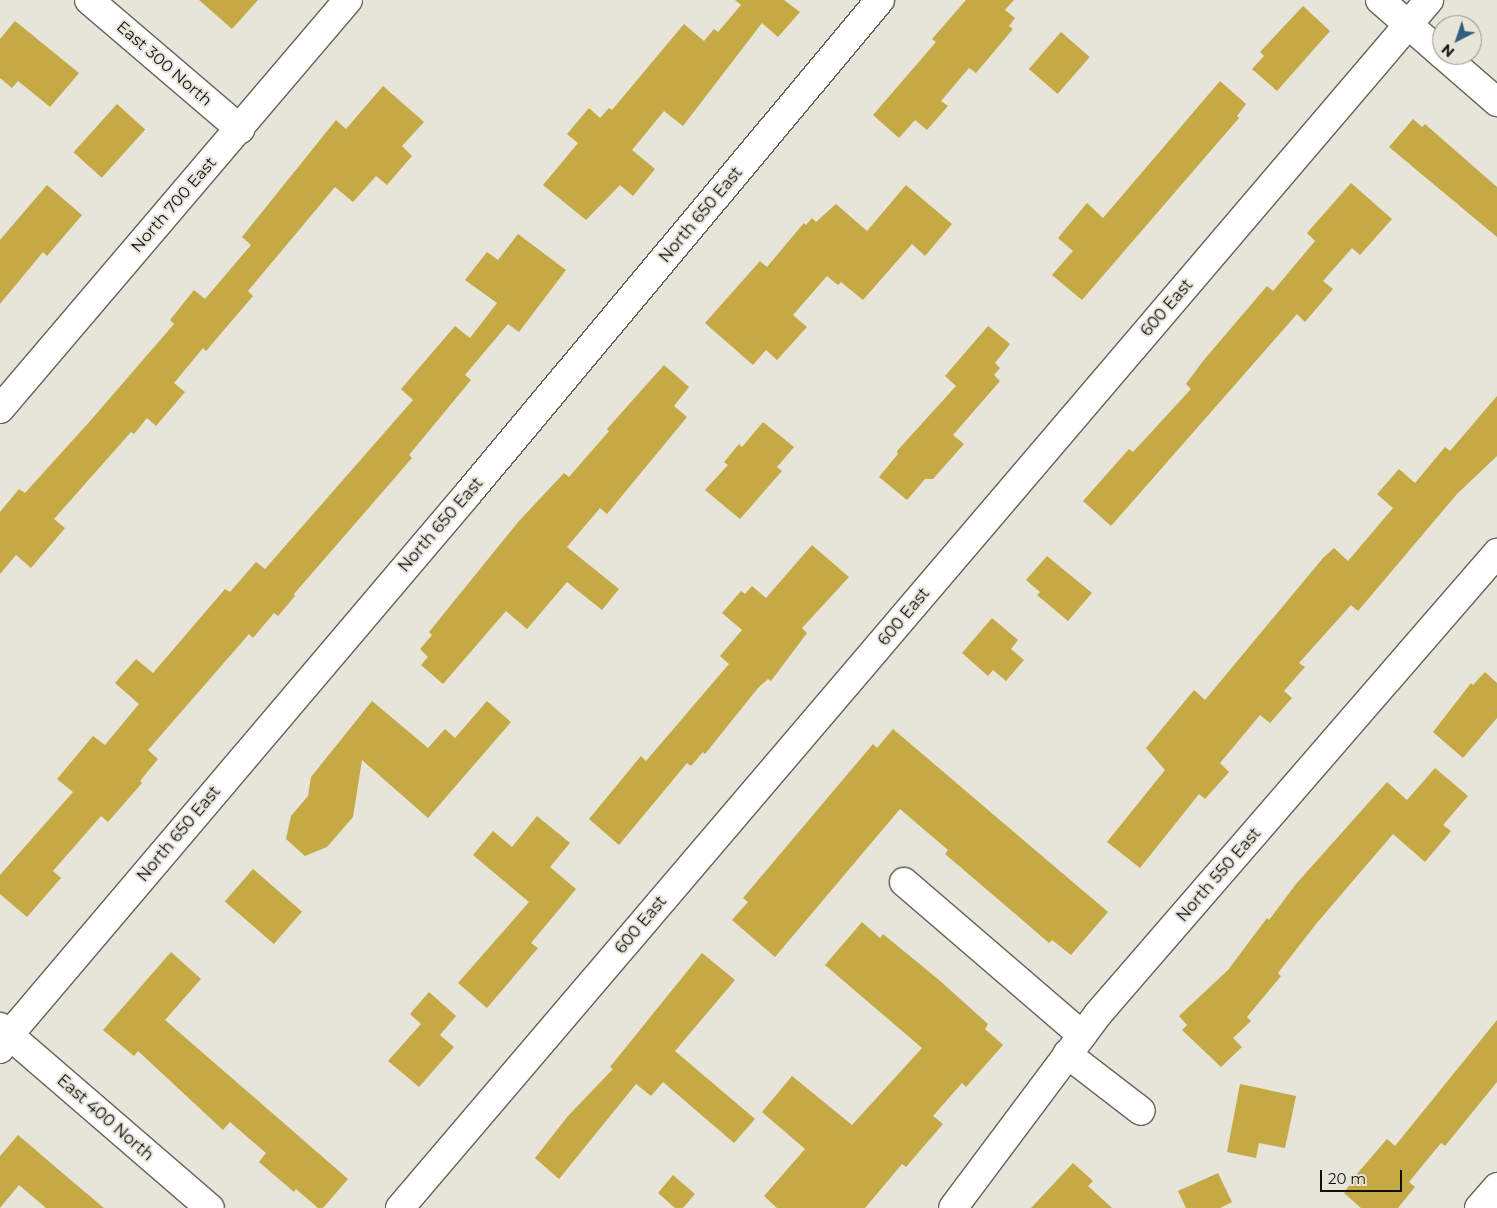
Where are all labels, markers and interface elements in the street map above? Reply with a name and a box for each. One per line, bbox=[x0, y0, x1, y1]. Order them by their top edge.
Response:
north arrow bbox=[1432, 15, 1482, 65]
street label: East 300 North bbox=[112, 17, 216, 111]
text: N bbox=[1438, 40, 1458, 61]
street label: North 700 East bbox=[127, 153, 221, 257]
street label: North 650 East bbox=[655, 163, 747, 267]
street label: 600 East bbox=[1137, 275, 1197, 341]
street label: North 650 East bbox=[395, 474, 487, 576]
street label: 600 East bbox=[874, 584, 934, 650]
street label: North 650 East bbox=[133, 782, 225, 886]
street label: North 550 East bbox=[1173, 824, 1265, 926]
street label: 600 East bbox=[611, 892, 671, 958]
street label: East 400 North bbox=[53, 1071, 157, 1165]
scale bar bbox=[1322, 1160, 1404, 1192]
text: 20 m bbox=[1328, 1169, 1366, 1188]

